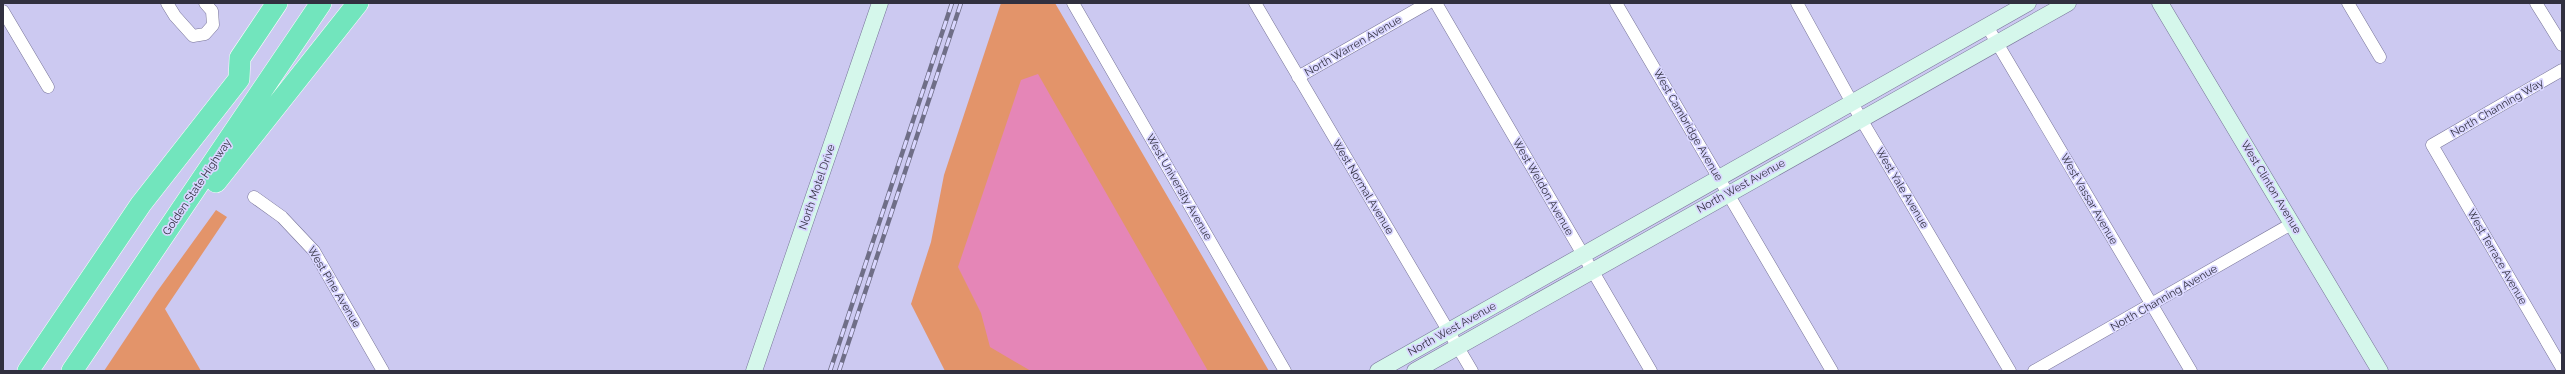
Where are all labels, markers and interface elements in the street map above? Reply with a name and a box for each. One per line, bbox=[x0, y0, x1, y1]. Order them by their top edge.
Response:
street label: North Warren Avenue bbox=[1302, 13, 1404, 79]
street label: West Cambridge Avenue bbox=[1651, 67, 1726, 184]
street label: North Channing Way bbox=[2448, 76, 2546, 140]
street label: West University Avenue bbox=[1143, 132, 1215, 243]
street label: Golden State Highway bbox=[160, 136, 234, 238]
street label: West Weldon Avenue bbox=[1510, 136, 1576, 238]
street label: West Normal Avenue bbox=[1330, 138, 1397, 237]
street label: West Clinton Avenue bbox=[2238, 138, 2304, 236]
street label: North Motel Drive bbox=[796, 142, 838, 231]
street label: West Yale Avenue bbox=[1873, 146, 1931, 231]
street label: West Vassar Avenue bbox=[2058, 151, 2121, 247]
street label: North West Avenue bbox=[1695, 156, 1788, 216]
street label: West Terrace Avenue bbox=[2464, 207, 2530, 307]
street label: West Pine Avenue bbox=[305, 244, 364, 330]
street label: North Channing Avenue bbox=[2108, 262, 2220, 334]
street label: North West Avenue bbox=[1406, 299, 1499, 359]

